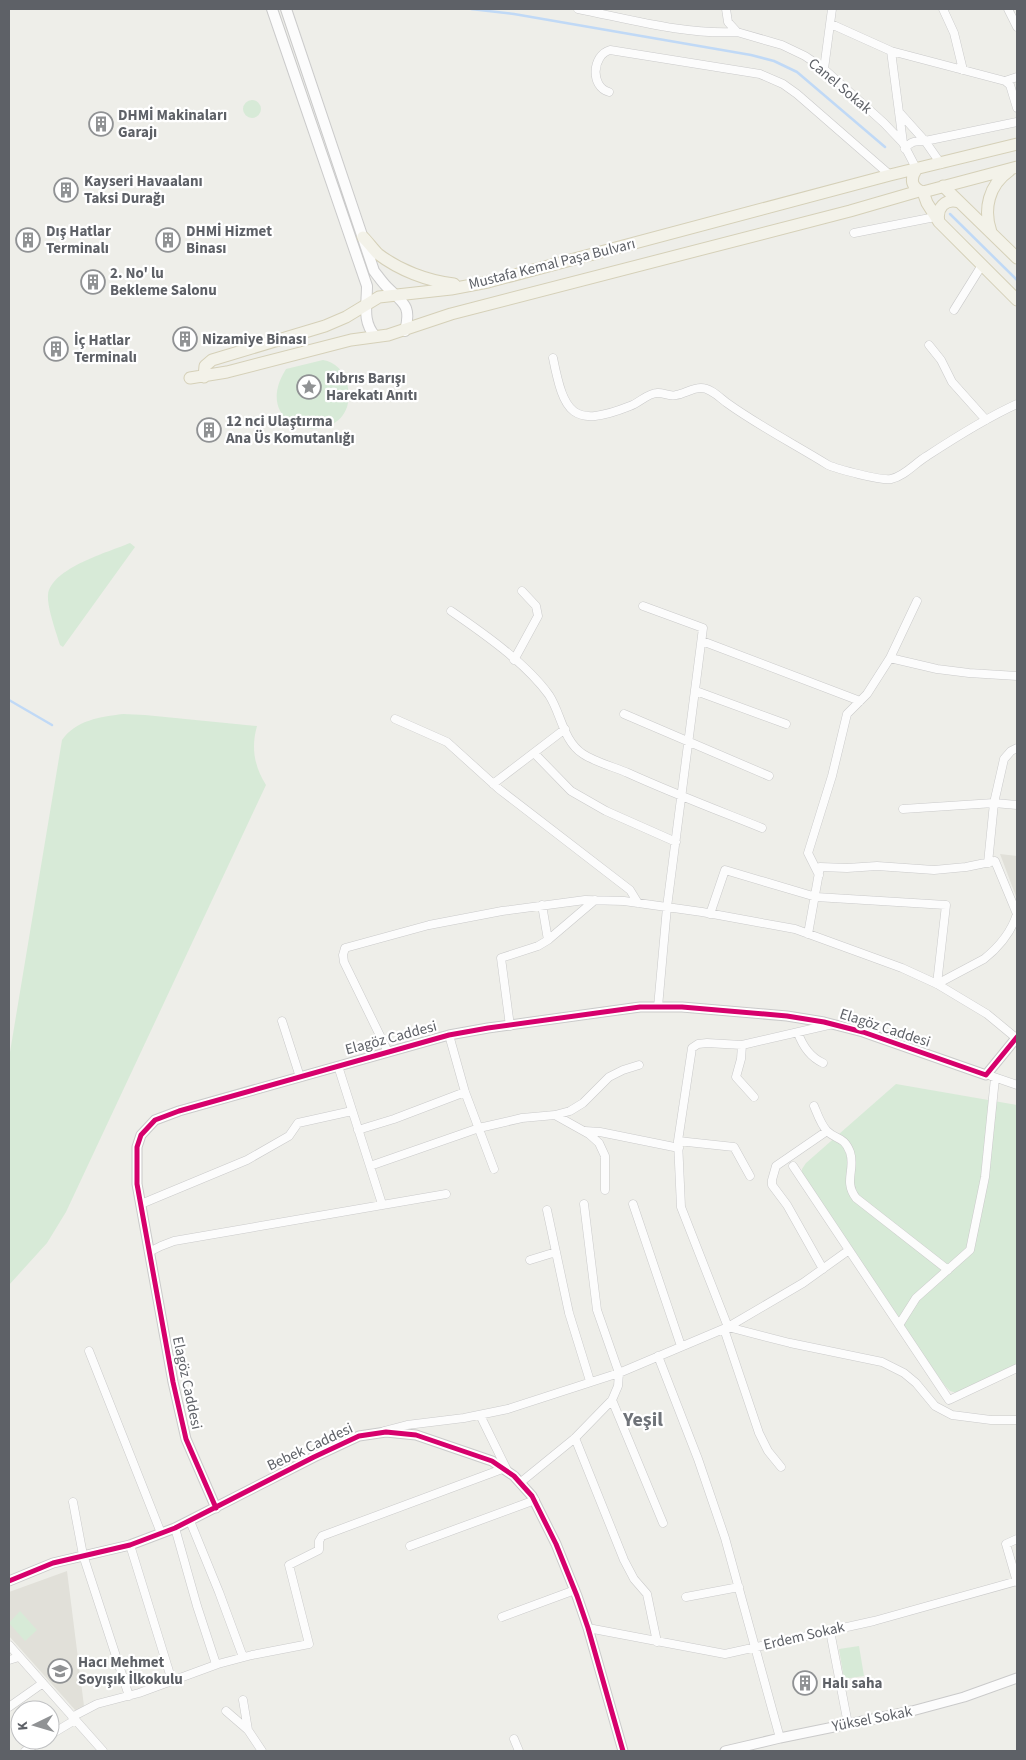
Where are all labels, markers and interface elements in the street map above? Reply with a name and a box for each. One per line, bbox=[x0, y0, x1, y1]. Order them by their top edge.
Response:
street label: Canel Sokak bbox=[804, 53, 877, 119]
place label: DHMİ Makinaları Garajı bbox=[118, 105, 227, 143]
building icon: DHMİ Makinaları Garajı bbox=[88, 111, 114, 137]
place label: Kayseri Havaalanı Taksi Durağı bbox=[84, 171, 203, 209]
building icon: Kayseri Havaalanı Taksi Durağı bbox=[53, 177, 79, 203]
place label: Dış Hatlar Terminalı bbox=[46, 221, 111, 259]
place label: DHMİ Hizmet Binası bbox=[186, 221, 272, 259]
building icon: Dış Hatlar Terminalı bbox=[15, 227, 41, 253]
building icon: DHMİ Hizmet Binası bbox=[155, 227, 181, 253]
street label: Mustafa Kemal Paşa Bulvarı bbox=[466, 233, 638, 295]
place label: 2. No' lu Bekleme Salonu bbox=[110, 263, 217, 301]
building icon: 2. No' lu Bekleme Salonu bbox=[80, 269, 106, 295]
building icon: Nizamiye Binası bbox=[172, 326, 198, 352]
place label: Nizamiye Binası bbox=[202, 329, 307, 350]
place label: İç Hatlar Terminalı bbox=[74, 330, 137, 368]
building icon: İç Hatlar Terminalı bbox=[43, 336, 69, 362]
place label: Kıbrıs Barışı Harekatı Anıtı bbox=[326, 368, 417, 406]
place icon: Kıbrıs Barışı Harekatı Anıtı bbox=[296, 374, 322, 400]
place label: 12 nci Ulaştırma Ana Üs Komutanlığı bbox=[225, 411, 355, 449]
building icon: 12 nci Ulaştırma Ana Üs Komutanlığı bbox=[196, 417, 222, 443]
street label: Elagöz Caddesi bbox=[837, 1003, 933, 1053]
street label: Elagöz Caddesi bbox=[343, 1016, 439, 1060]
street label: Elagöz Caddesi bbox=[167, 1335, 207, 1431]
district label: Yeşil bbox=[622, 1406, 663, 1434]
street label: Bebek Caddesi bbox=[264, 1418, 356, 1476]
street label: Erdem Sokak bbox=[761, 1616, 847, 1656]
place label: Hacı Mehmet Soyışık İlkokulu bbox=[78, 1652, 183, 1690]
school or university icon: Hacı Mehmet Soyışık İlkokulu bbox=[47, 1658, 73, 1684]
building icon: Halı saha bbox=[792, 1670, 818, 1696]
place label: Halı saha bbox=[822, 1673, 883, 1694]
north arrow bbox=[10, 1700, 60, 1750]
street label: Yüksel Sokak bbox=[829, 1701, 914, 1737]
text: K bbox=[13, 1720, 33, 1731]

